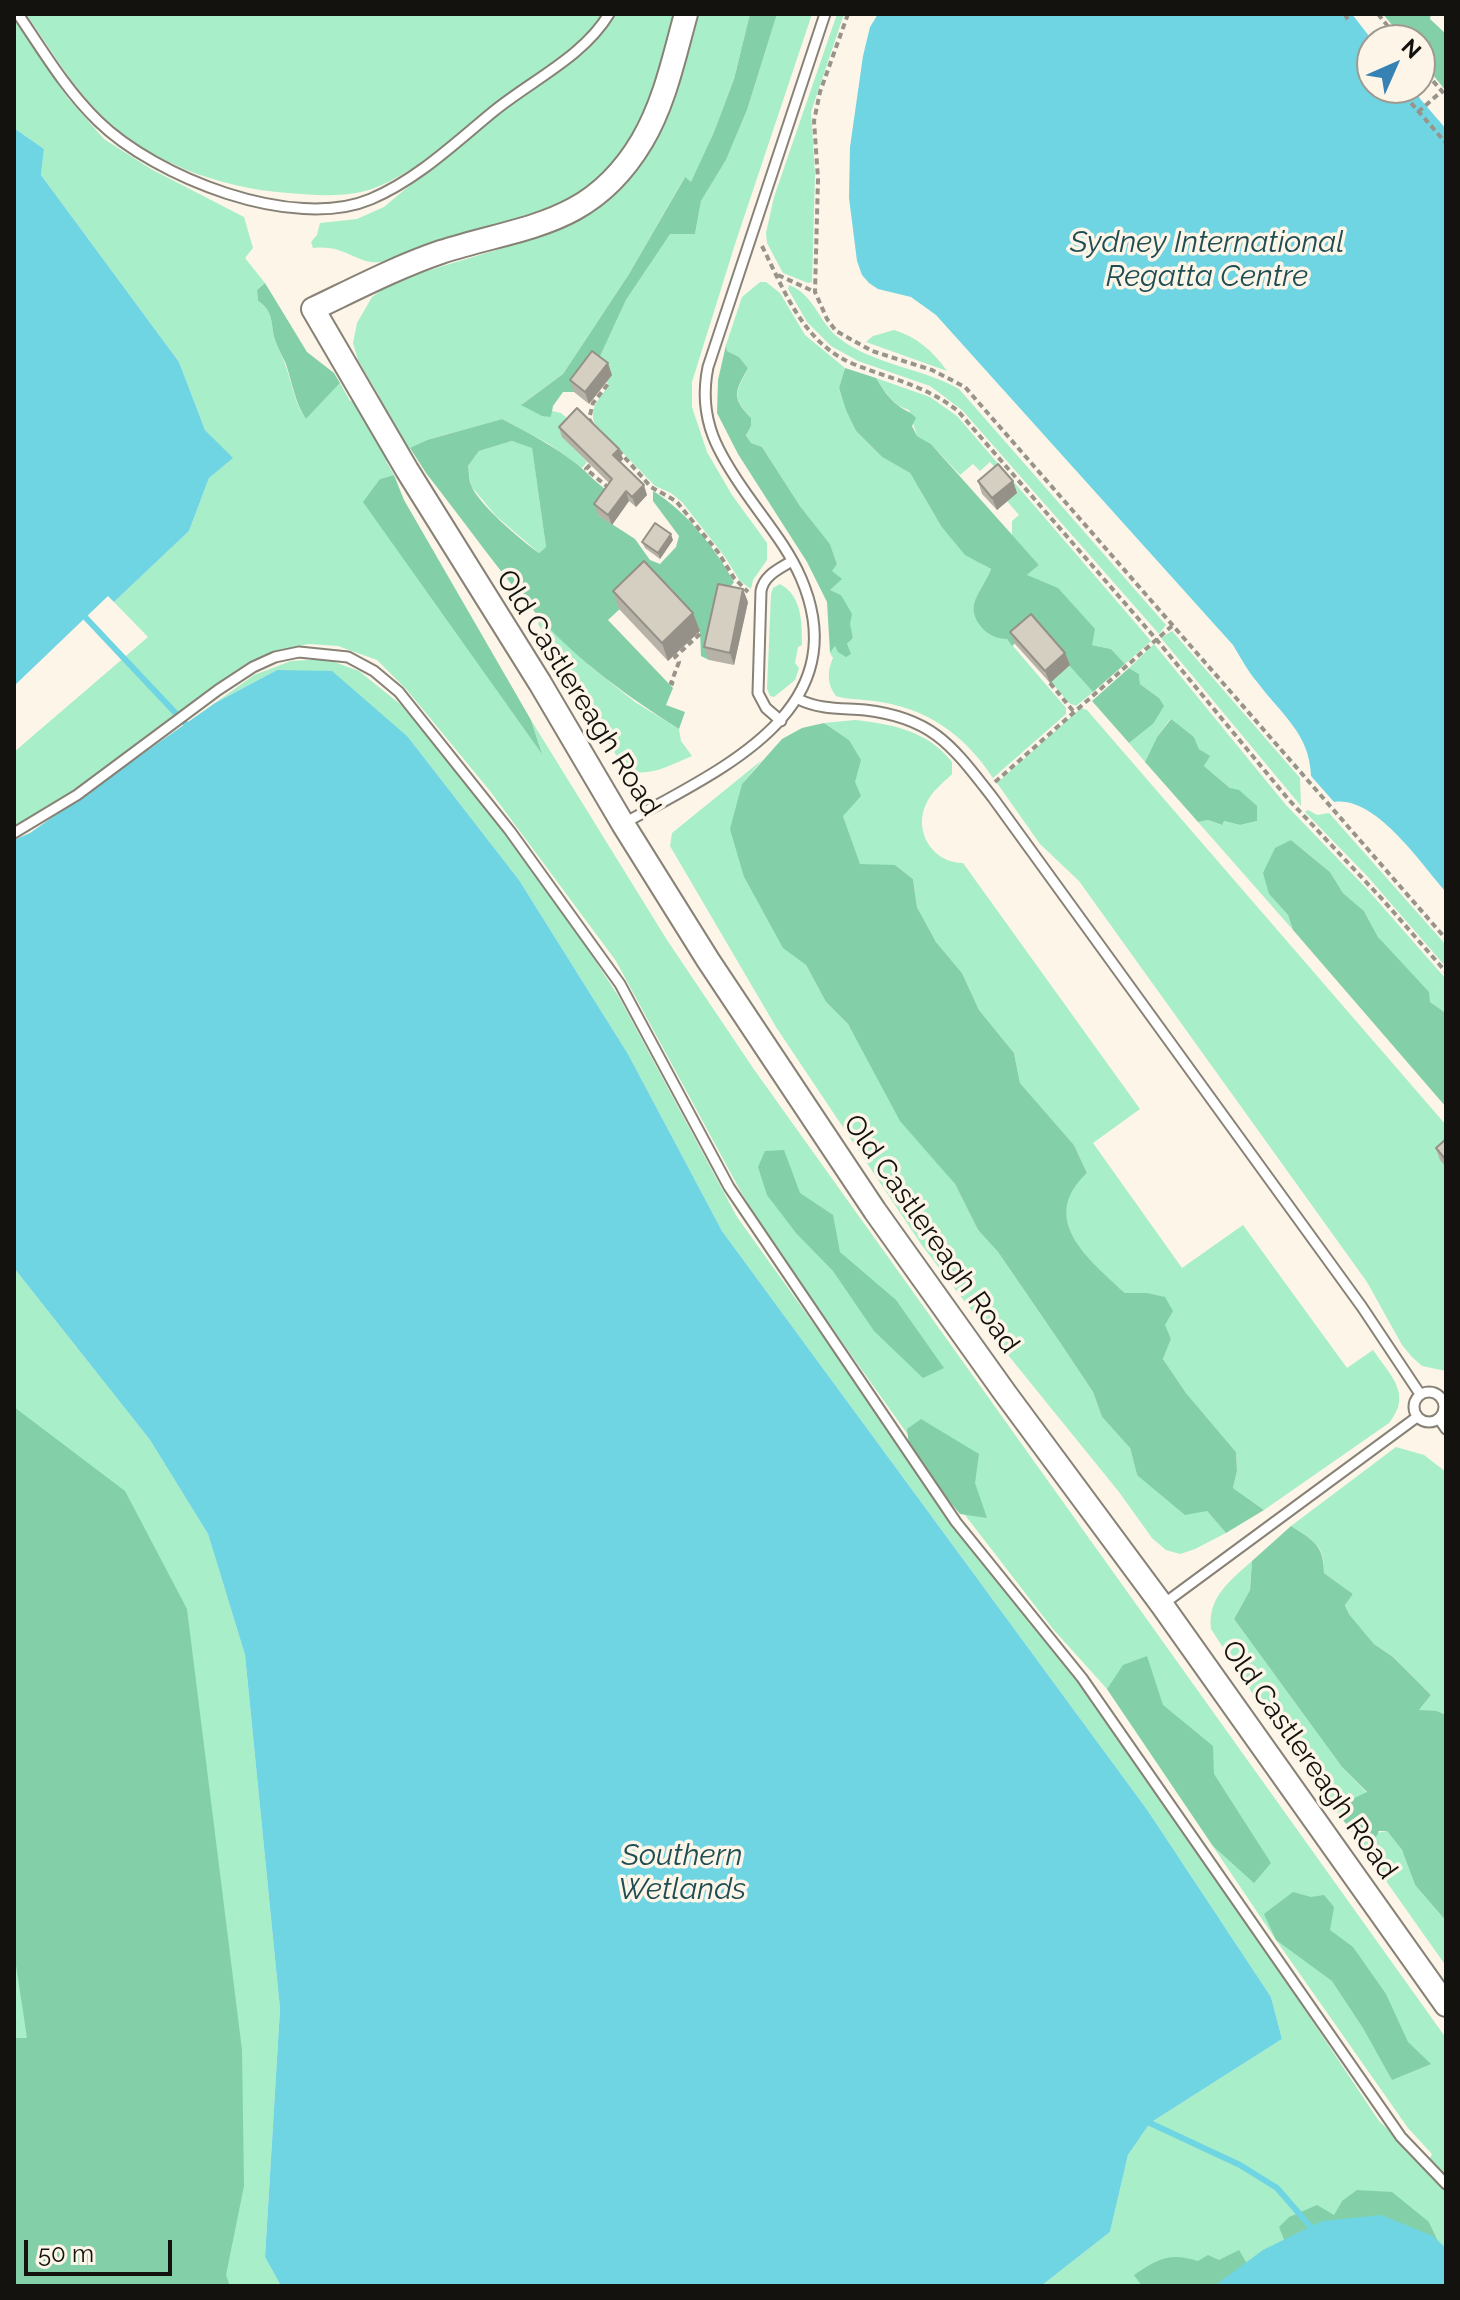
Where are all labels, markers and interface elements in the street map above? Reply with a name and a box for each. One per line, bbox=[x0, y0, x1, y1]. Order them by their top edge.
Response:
north arrow bbox=[1356, 24, 1436, 104]
text: N bbox=[1396, 33, 1427, 64]
water label: Sydney International Regatta Centre bbox=[1070, 225, 1344, 296]
street label: Old Castlereagh Road bbox=[489, 564, 667, 822]
street label: Old Castlereagh Road bbox=[836, 1108, 1026, 1360]
street label: Old Castlereagh Road bbox=[1214, 1634, 1404, 1886]
water label: Southern Wetlands bbox=[618, 1838, 746, 1908]
scale bar bbox=[28, 2224, 176, 2274]
text: 50 m bbox=[38, 2239, 94, 2268]

